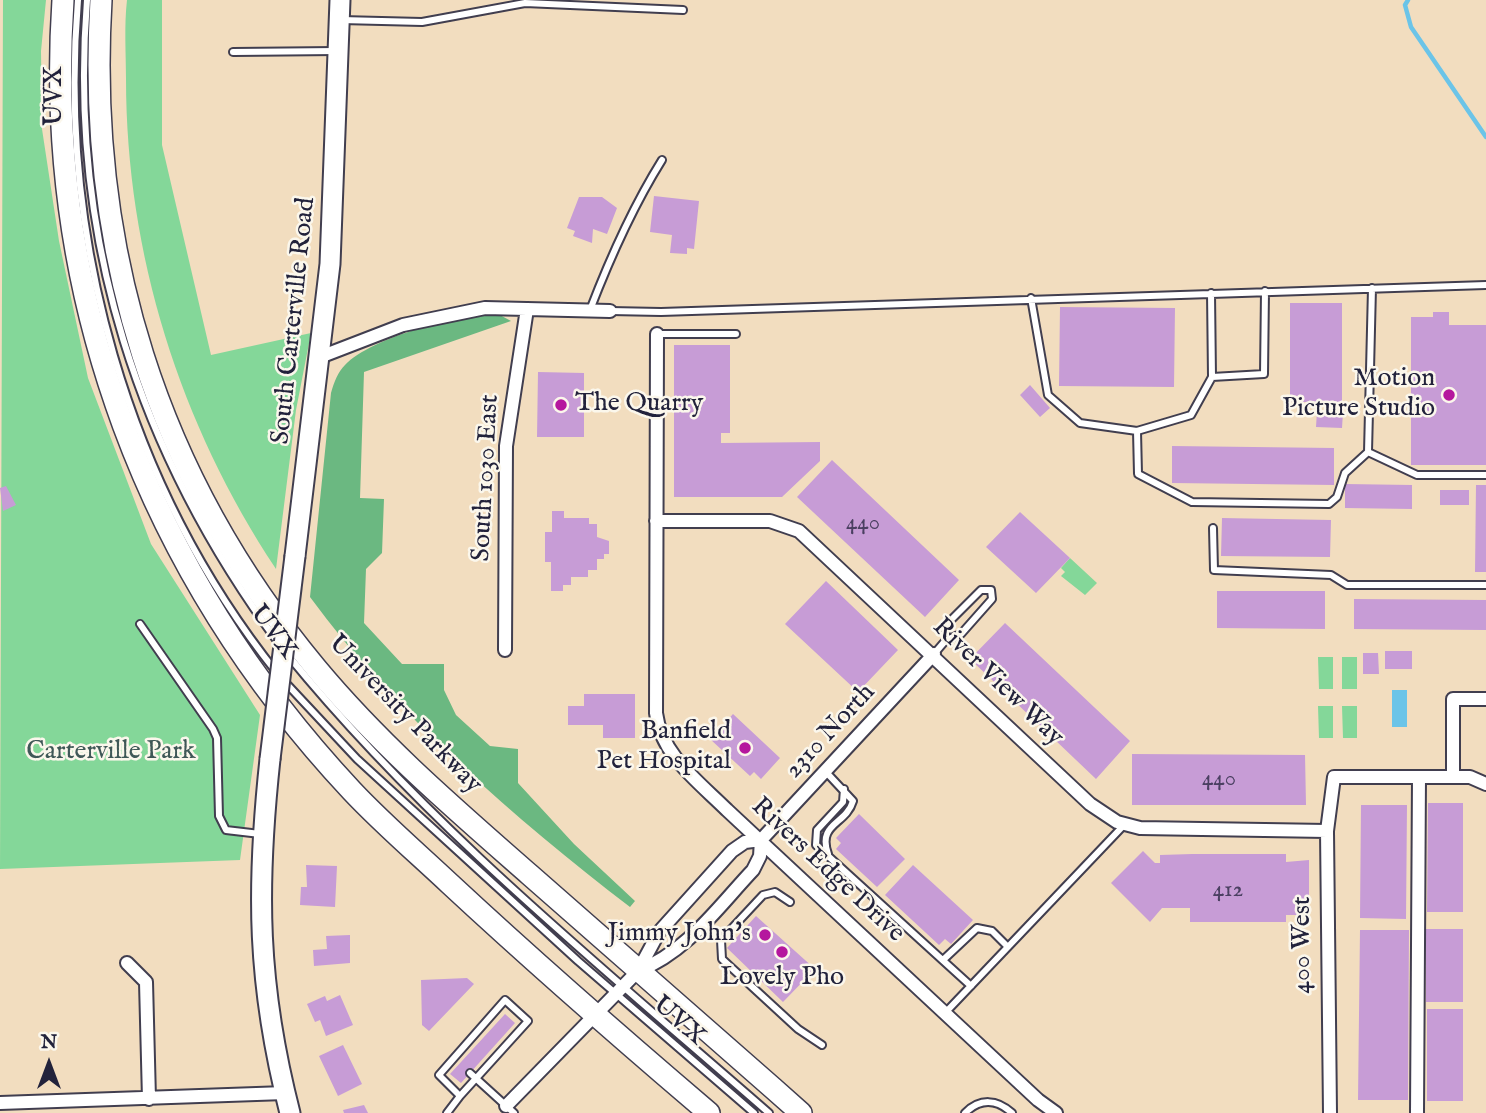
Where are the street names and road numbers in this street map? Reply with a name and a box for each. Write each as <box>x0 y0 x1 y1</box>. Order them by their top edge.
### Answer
street label: UVX <box>40 66 72 126</box>
street label: South Carterville Road <box>267 196 323 446</box>
street label: South 1030 East <box>467 394 507 562</box>
street label: UVX <box>241 600 303 666</box>
street label: River View Way <box>925 613 1069 753</box>
street label: University Parkway <box>320 629 488 801</box>
street label: 2310 North <box>779 678 883 786</box>
street label: Rivers Edge Drive <box>744 792 910 950</box>
street label: 400 West <box>1288 896 1320 994</box>
street label: UVX <box>645 991 711 1053</box>

